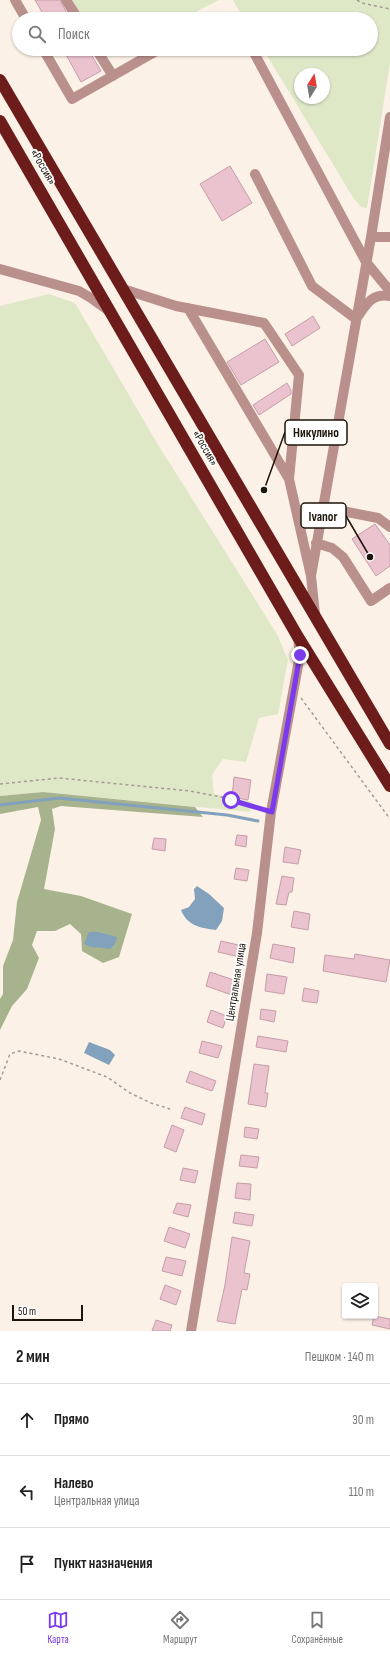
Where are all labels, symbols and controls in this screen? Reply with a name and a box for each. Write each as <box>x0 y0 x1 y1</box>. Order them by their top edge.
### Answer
search box <box>12 12 378 56</box>
icon: search <box>26 23 48 45</box>
text: Поиск <box>58 25 90 44</box>
north arrow <box>294 68 330 104</box>
street label: «Россия» <box>27 146 59 188</box>
callout: Никулино <box>285 420 347 445</box>
text: Никулино <box>293 425 339 441</box>
street label: «Россия» <box>189 427 221 469</box>
callout: Ivanor <box>301 503 346 528</box>
text: Ivanor <box>309 509 337 525</box>
route end <box>291 646 309 664</box>
route start <box>222 791 240 809</box>
street label: Центральная улица <box>222 941 250 1022</box>
map controls <box>342 1283 378 1319</box>
button: layers <box>342 1283 378 1319</box>
scale bar <box>12 1303 83 1322</box>
text: 50 m <box>18 1305 36 1318</box>
text: 2 мин <box>16 1347 50 1367</box>
text: Пешком · 140 m <box>305 1349 374 1365</box>
icon: ahead <box>16 1409 38 1431</box>
text: Прямо <box>54 1410 89 1429</box>
text: 30 m <box>352 1412 374 1428</box>
text: Налево <box>54 1474 94 1493</box>
icon: left <box>16 1481 38 1503</box>
text: 110 m <box>349 1484 374 1500</box>
text: Центральная улица <box>54 1493 139 1509</box>
icon: arrive <box>16 1553 38 1575</box>
text: Пункт назначения <box>54 1554 152 1573</box>
tab: Карта <box>47 1609 69 1646</box>
tab: Маршрут <box>163 1609 198 1646</box>
tab: Сохранённые <box>292 1609 343 1646</box>

